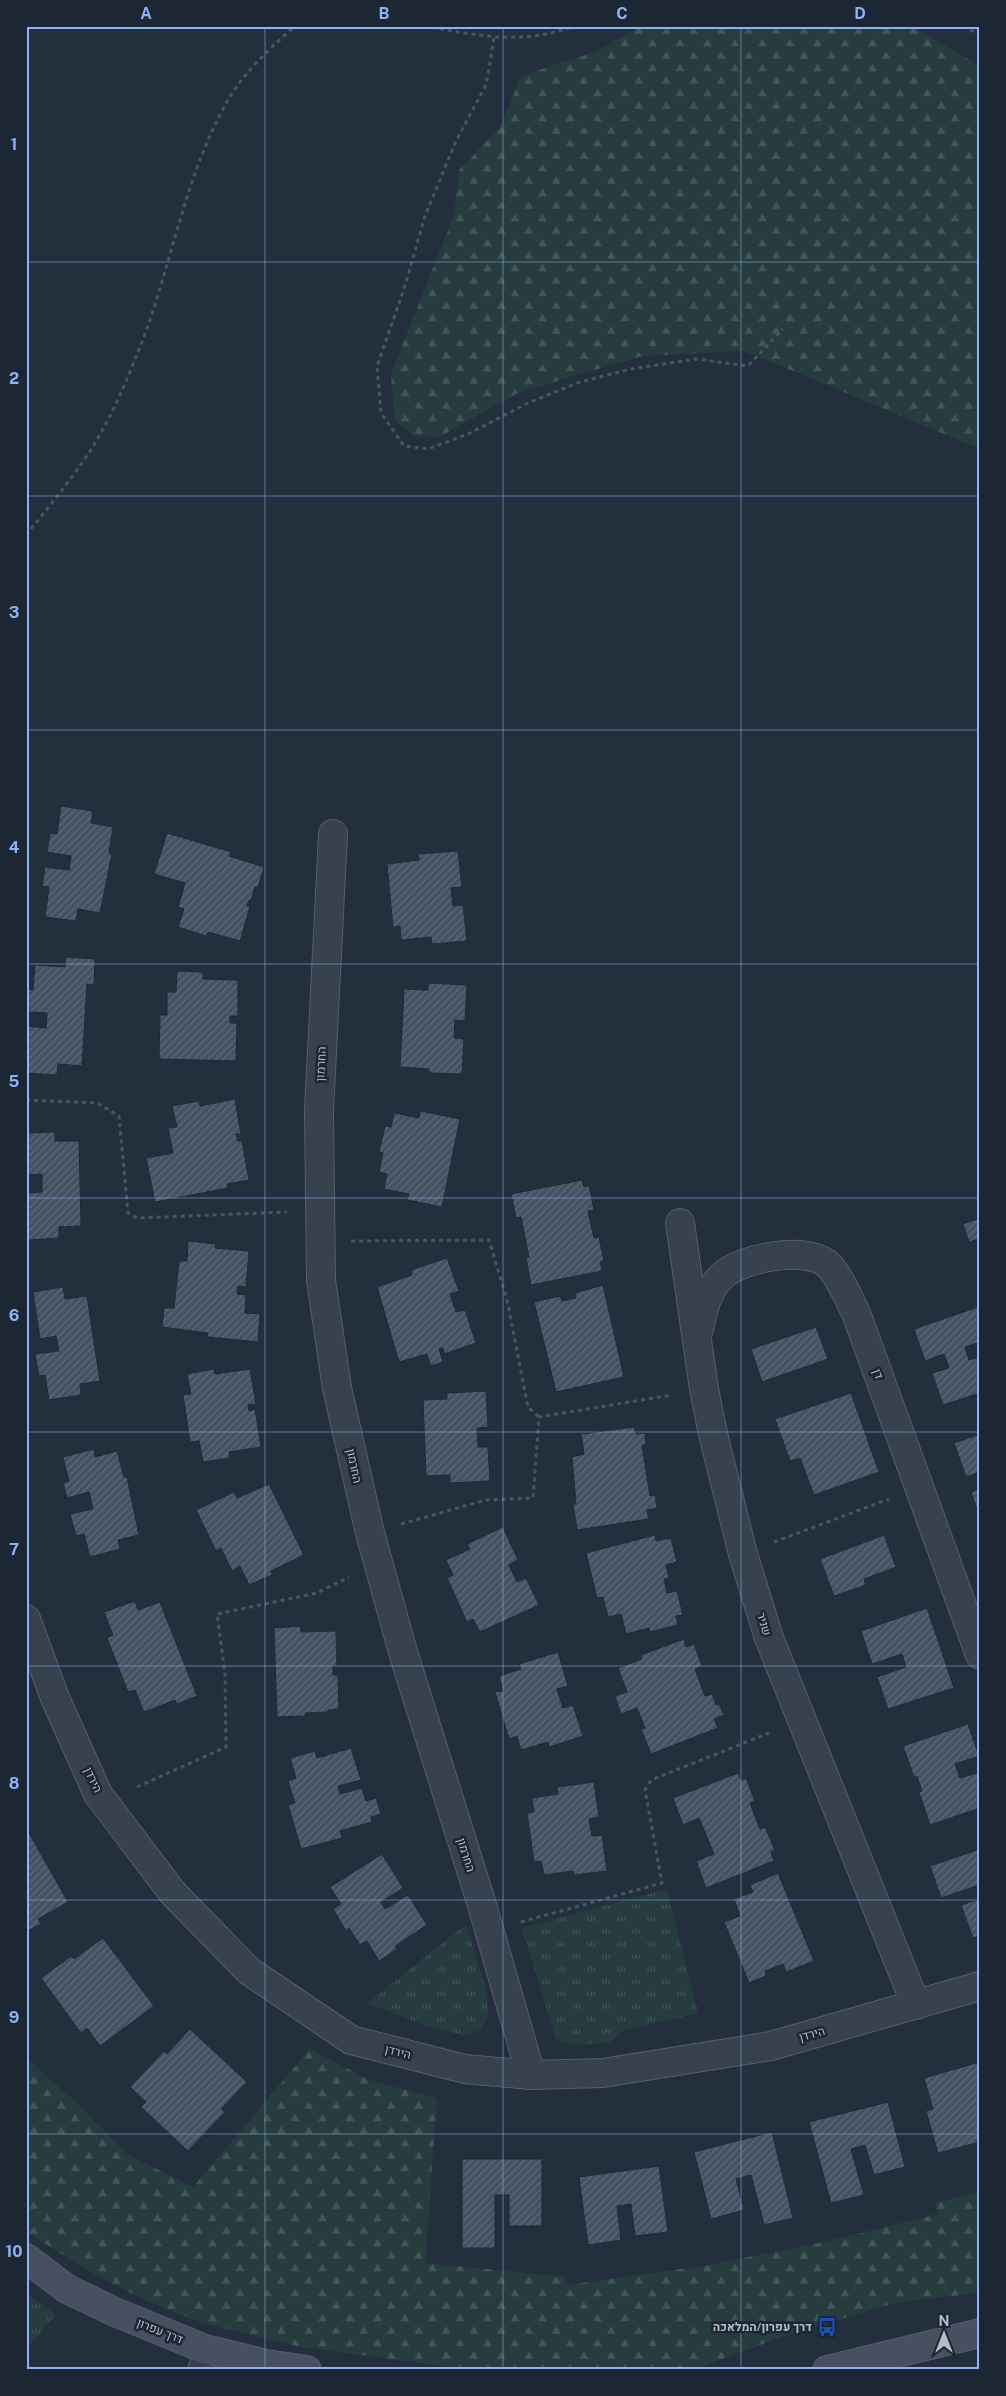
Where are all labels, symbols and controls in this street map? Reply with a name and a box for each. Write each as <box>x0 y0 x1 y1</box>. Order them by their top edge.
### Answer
text: A <box>140 4 152 23</box>
text: B <box>379 4 390 23</box>
text: C <box>616 4 628 23</box>
text: D <box>854 4 866 23</box>
text: 1 <box>11 135 17 154</box>
text: 2 <box>9 369 19 388</box>
text: 3 <box>9 603 19 622</box>
text: 4 <box>9 838 20 857</box>
street label: החרמון <box>313 1046 329 1082</box>
text: 5 <box>9 1072 20 1091</box>
text: 6 <box>9 1306 19 1325</box>
street label: דן <box>870 1367 886 1381</box>
street label: החרמון <box>344 1448 364 1484</box>
text: 7 <box>9 1540 19 1559</box>
street label: שניר <box>754 1611 774 1637</box>
street label: הירדן <box>81 1765 105 1795</box>
text: 8 <box>9 1774 20 1793</box>
street label: החרמון <box>454 1836 478 1874</box>
text: 9 <box>9 2008 19 2027</box>
street label: הירדן <box>797 2024 827 2044</box>
street label: הירדן <box>384 2042 412 2062</box>
text: 10 <box>5 2242 23 2261</box>
north arrow <box>918 2308 968 2358</box>
text: N <box>939 2313 949 2329</box>
street label: דרך עפרון <box>135 2315 185 2347</box>
bus stop icon: דרך עפרון/המלאכה <box>816 2316 838 2338</box>
place label: דרך עפרון/המלאכה <box>713 2320 812 2334</box>

